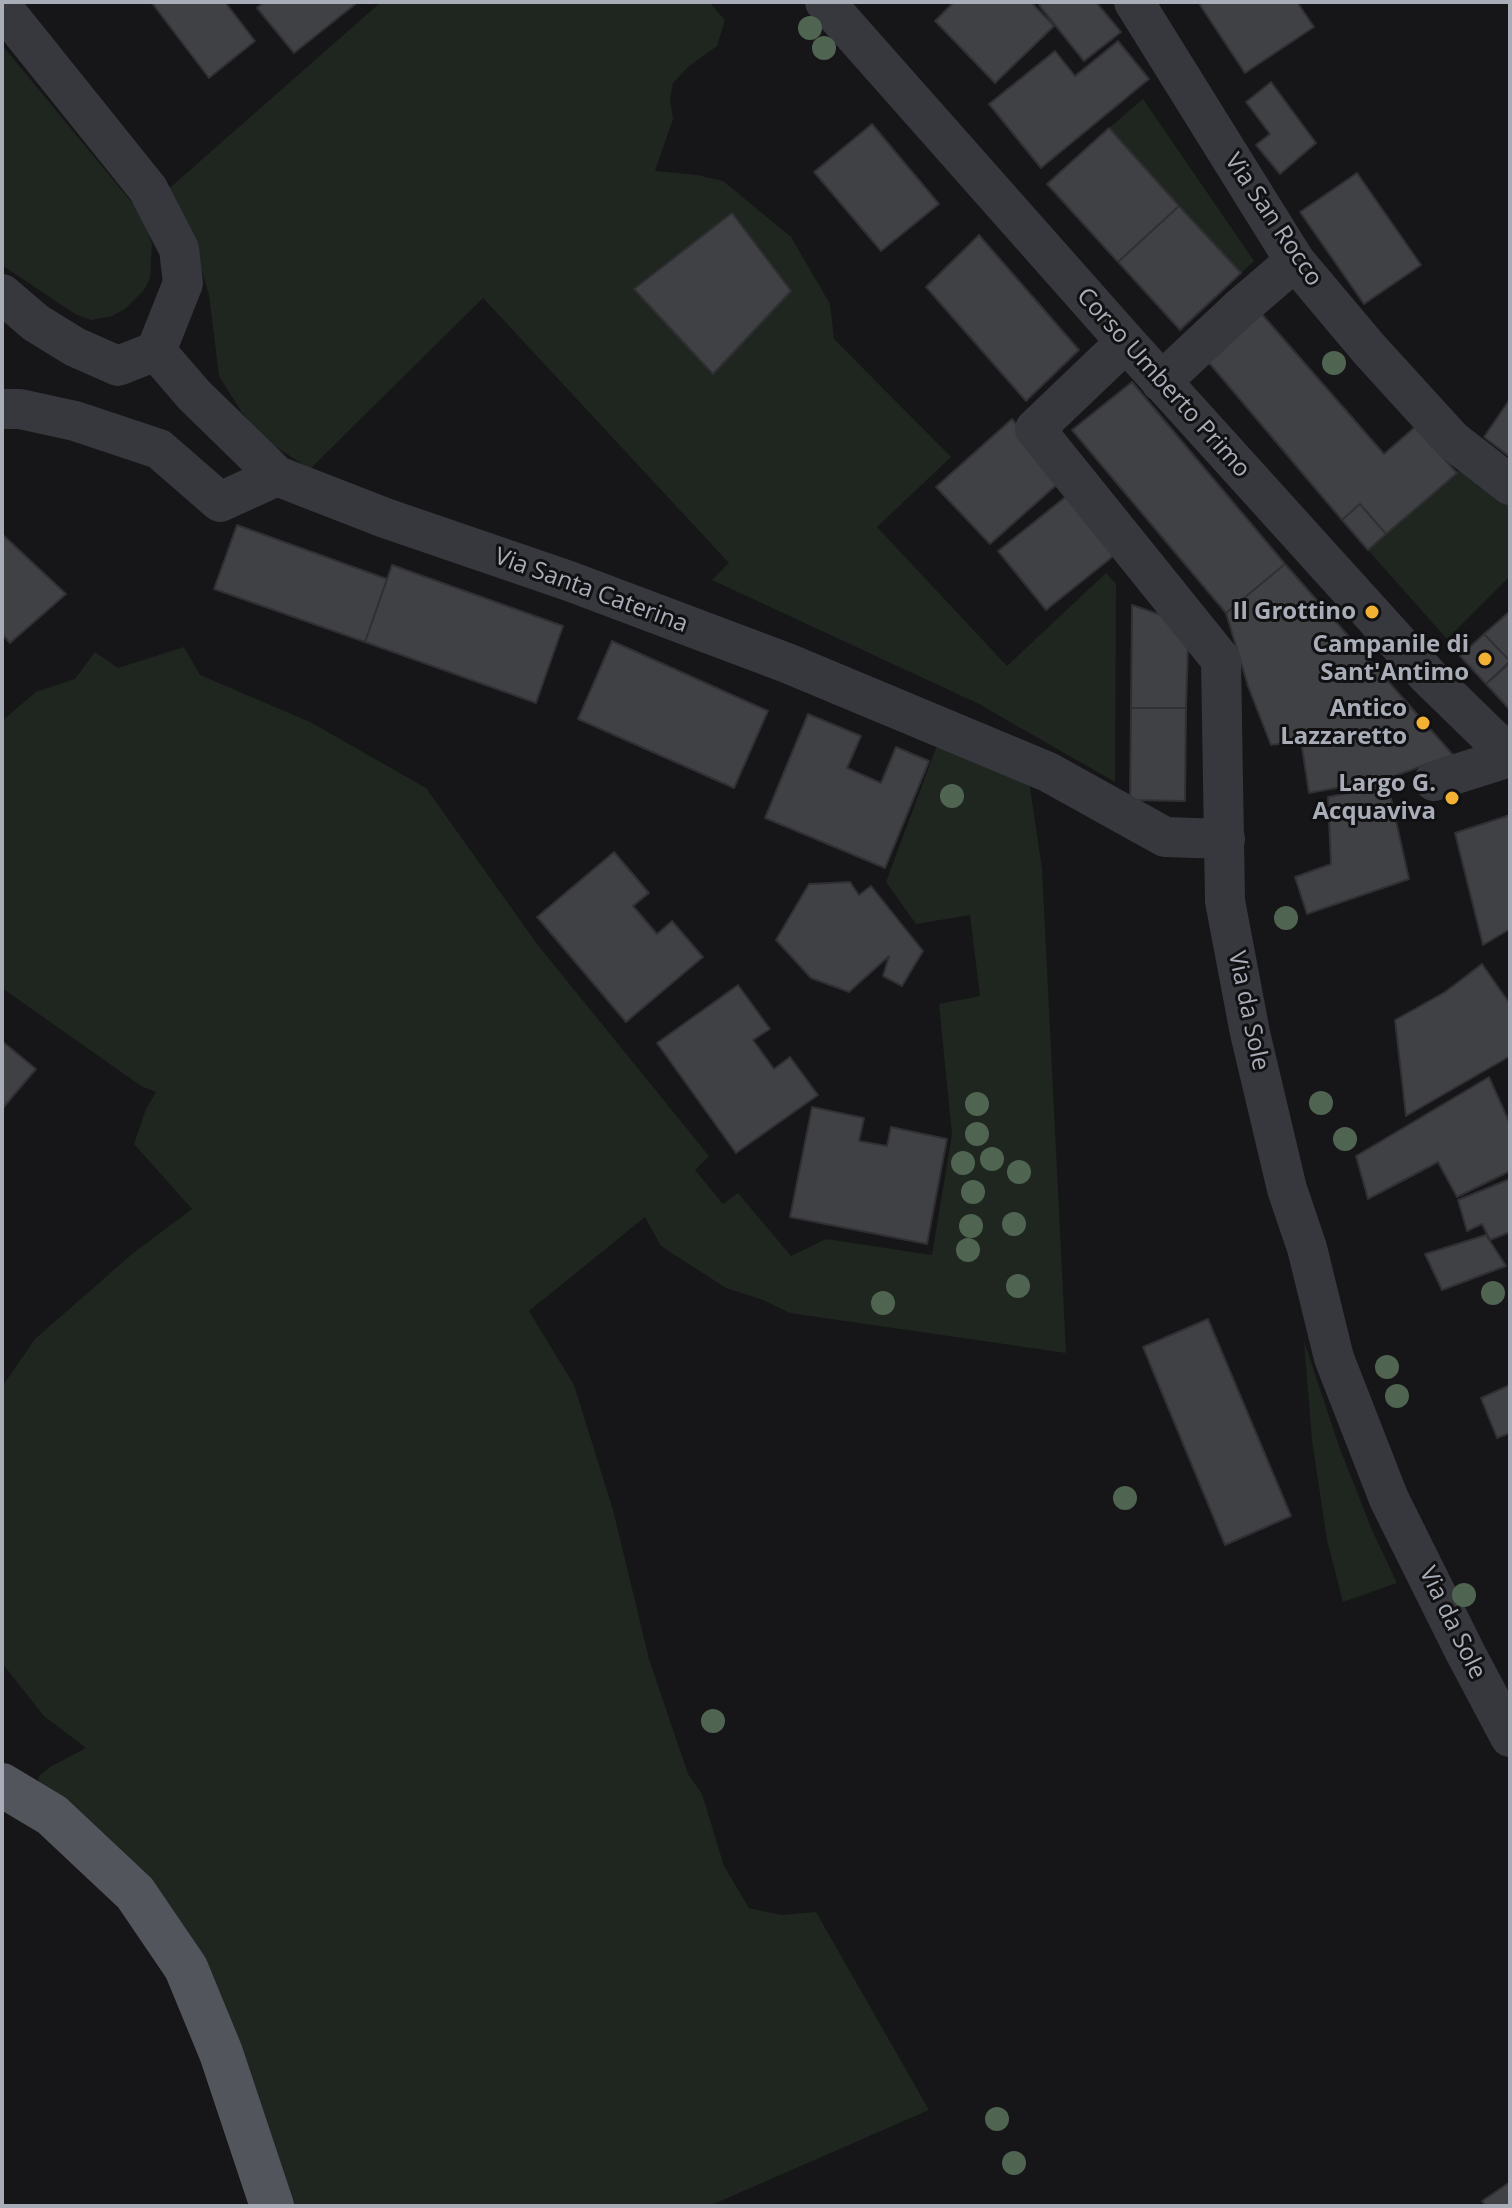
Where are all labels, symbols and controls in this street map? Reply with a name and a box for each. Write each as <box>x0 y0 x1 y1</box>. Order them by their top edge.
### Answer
street label: Via San Rocco <box>1218 148 1328 292</box>
street label: Corso Umberto Primo <box>1070 282 1256 484</box>
street label: Via Santa Caterina <box>490 543 692 639</box>
place label: Il Grottino <box>1233 598 1356 626</box>
marker: Il Grottino <box>1363 603 1381 621</box>
place label: Campanile di Sant'Antimo <box>1313 631 1469 687</box>
marker: Campanile di Sant'Antimo <box>1476 650 1494 668</box>
place label: Antico Lazzaretto <box>1280 695 1407 751</box>
marker: Antico Lazzaretto <box>1414 714 1432 732</box>
place label: Largo G. Acquaviva <box>1313 770 1436 826</box>
marker: Largo G. Acquaviva <box>1443 789 1461 807</box>
street label: Via da Sole <box>1221 949 1275 1073</box>
street label: Via da Sole <box>1412 1562 1492 1684</box>

